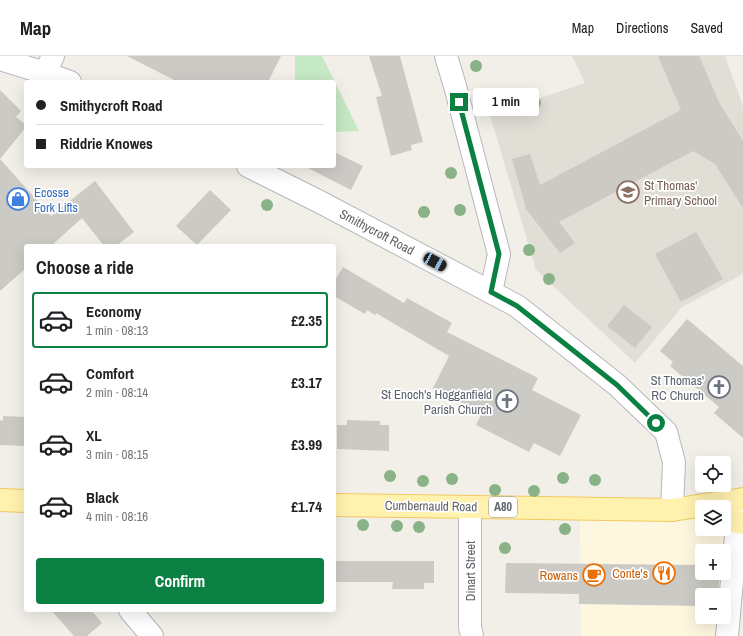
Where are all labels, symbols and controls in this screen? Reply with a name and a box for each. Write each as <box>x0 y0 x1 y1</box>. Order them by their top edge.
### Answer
text: Map <box>20 15 51 41</box>
text: Map <box>572 19 594 37</box>
text: Directions <box>616 19 668 37</box>
text: Saved <box>690 19 723 37</box>
callout: 1 min <box>473 88 539 116</box>
route end <box>450 93 468 111</box>
text: 1 min <box>492 93 520 110</box>
text: Smithycroft Road <box>60 95 163 116</box>
text: Riddrie Knowes <box>60 133 153 154</box>
place label: St Thomas' Primary School <box>644 177 717 209</box>
school or university icon: St Thomas' Primary School <box>615 179 641 205</box>
place label: Ecosse Fork Lifts <box>34 184 78 216</box>
shop icon: Ecosse Fork Lifts <box>5 186 31 212</box>
street label: Smithycroft Road <box>337 205 417 259</box>
car <box>422 251 448 273</box>
text: Choose a ride <box>36 255 134 280</box>
text: Economy <box>86 301 141 322</box>
icon: car <box>38 302 74 338</box>
text: £2.35 <box>291 310 322 331</box>
text: 1 min · 08:13 <box>86 322 148 339</box>
text: Comfort <box>86 363 134 384</box>
icon: car <box>38 364 74 400</box>
text: £3.17 <box>291 372 322 393</box>
place label: St Thomas' RC Church <box>651 372 704 404</box>
church icon: St Thomas' RC Church <box>706 374 732 400</box>
text: 2 min · 08:14 <box>86 384 148 401</box>
place label: St Enoch's Hogganfield Parish Church <box>381 386 492 418</box>
church icon: St Enoch's Hogganfield Parish Church <box>494 388 520 414</box>
route start <box>647 414 665 432</box>
text: XL <box>86 425 102 446</box>
icon: car <box>38 426 74 462</box>
text: £3.99 <box>291 434 322 455</box>
text: 3 min · 08:15 <box>86 446 148 463</box>
map controls <box>695 456 731 624</box>
button: locate <box>695 456 731 492</box>
text: Black <box>86 487 119 508</box>
icon: car <box>38 488 74 524</box>
text: £1.74 <box>291 496 322 517</box>
street label: Cumbernauld Road <box>385 497 477 515</box>
road number: A80 <box>489 497 517 517</box>
button: layers <box>695 500 731 536</box>
text: 4 min · 08:16 <box>86 508 148 525</box>
street label: Dinart Street <box>462 541 479 601</box>
button: + <box>695 544 731 580</box>
button: Confirm <box>36 558 324 604</box>
restaurant icon: Conte's <box>651 560 677 586</box>
cafe icon: Rowans <box>581 562 607 588</box>
place label: Conte's <box>612 565 648 582</box>
place label: Rowans <box>539 567 578 584</box>
button: − <box>695 588 731 624</box>

